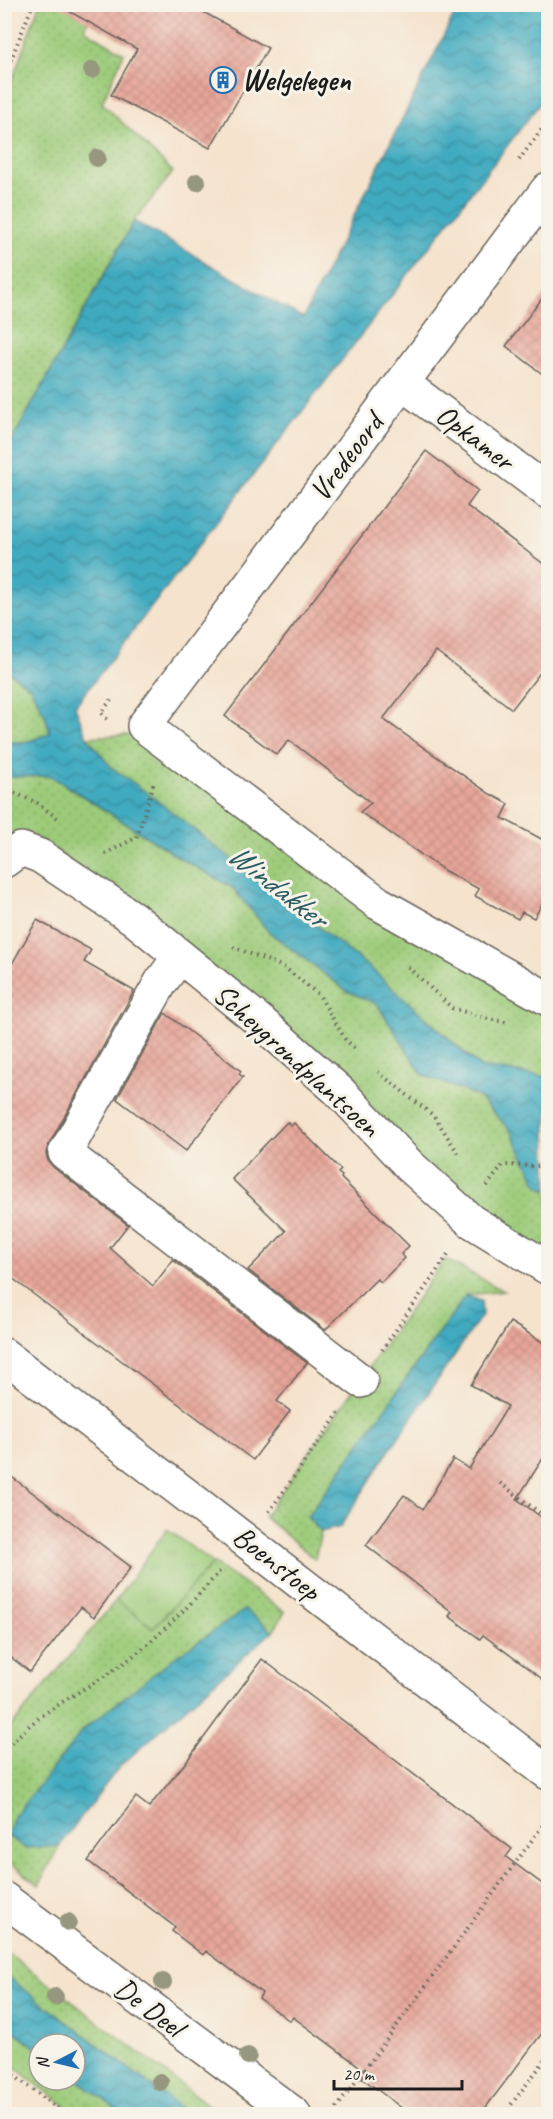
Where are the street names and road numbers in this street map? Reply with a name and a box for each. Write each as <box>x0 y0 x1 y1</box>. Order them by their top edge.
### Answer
street label: Opkamer <box>428 395 524 481</box>
street label: Vredeoord <box>301 402 394 508</box>
street label: Scheygrondplantsoen <box>206 975 390 1146</box>
street label: Boenstoep <box>225 1517 330 1610</box>
street label: De Deel <box>107 1969 195 2048</box>

